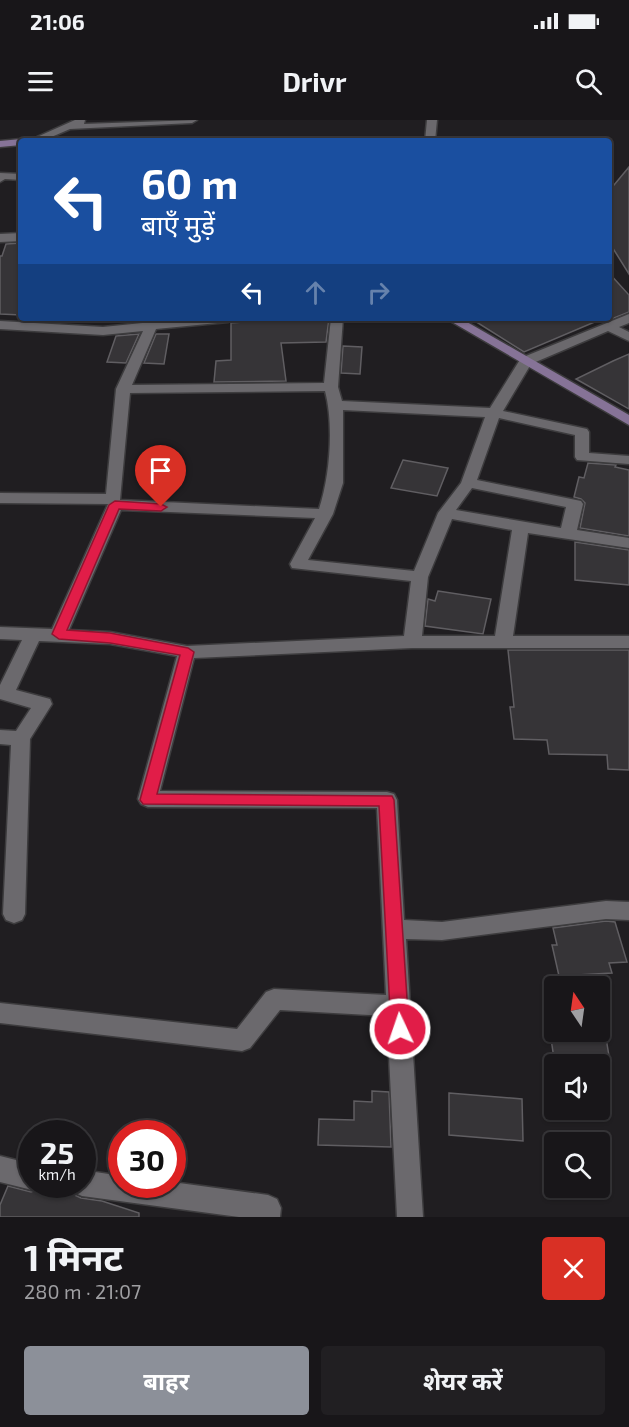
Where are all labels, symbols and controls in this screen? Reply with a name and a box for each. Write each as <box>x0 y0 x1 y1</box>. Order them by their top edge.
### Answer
text: 21:06 <box>30 8 85 34</box>
icon: menu <box>24 65 57 98</box>
text: Drivr <box>282 65 347 97</box>
icon: search <box>572 65 605 98</box>
text: 60 m <box>141 157 238 207</box>
icon: left <box>42 162 120 240</box>
text: बाएँ मुड़ें <box>141 208 215 240</box>
icon: left <box>236 276 269 309</box>
icon: ahead <box>299 276 332 309</box>
icon: right <box>362 276 395 309</box>
pin <box>135 445 186 507</box>
icon: arrive <box>144 454 177 487</box>
north arrow <box>544 976 610 1042</box>
map controls <box>544 976 610 1198</box>
position arrow <box>368 997 432 1061</box>
button: sound <box>544 1054 610 1120</box>
speed limit sign: 30 <box>108 1120 186 1198</box>
button: search <box>544 1132 610 1198</box>
text: 25 <box>40 1134 74 1170</box>
text: km/h <box>38 1165 76 1183</box>
text: 1 मिनट <box>24 1235 123 1278</box>
button: close <box>542 1237 605 1300</box>
text: 280 m · 21:07 <box>24 1279 141 1303</box>
button: बाहर <box>24 1346 309 1415</box>
button: शेयर करें <box>321 1346 605 1415</box>

